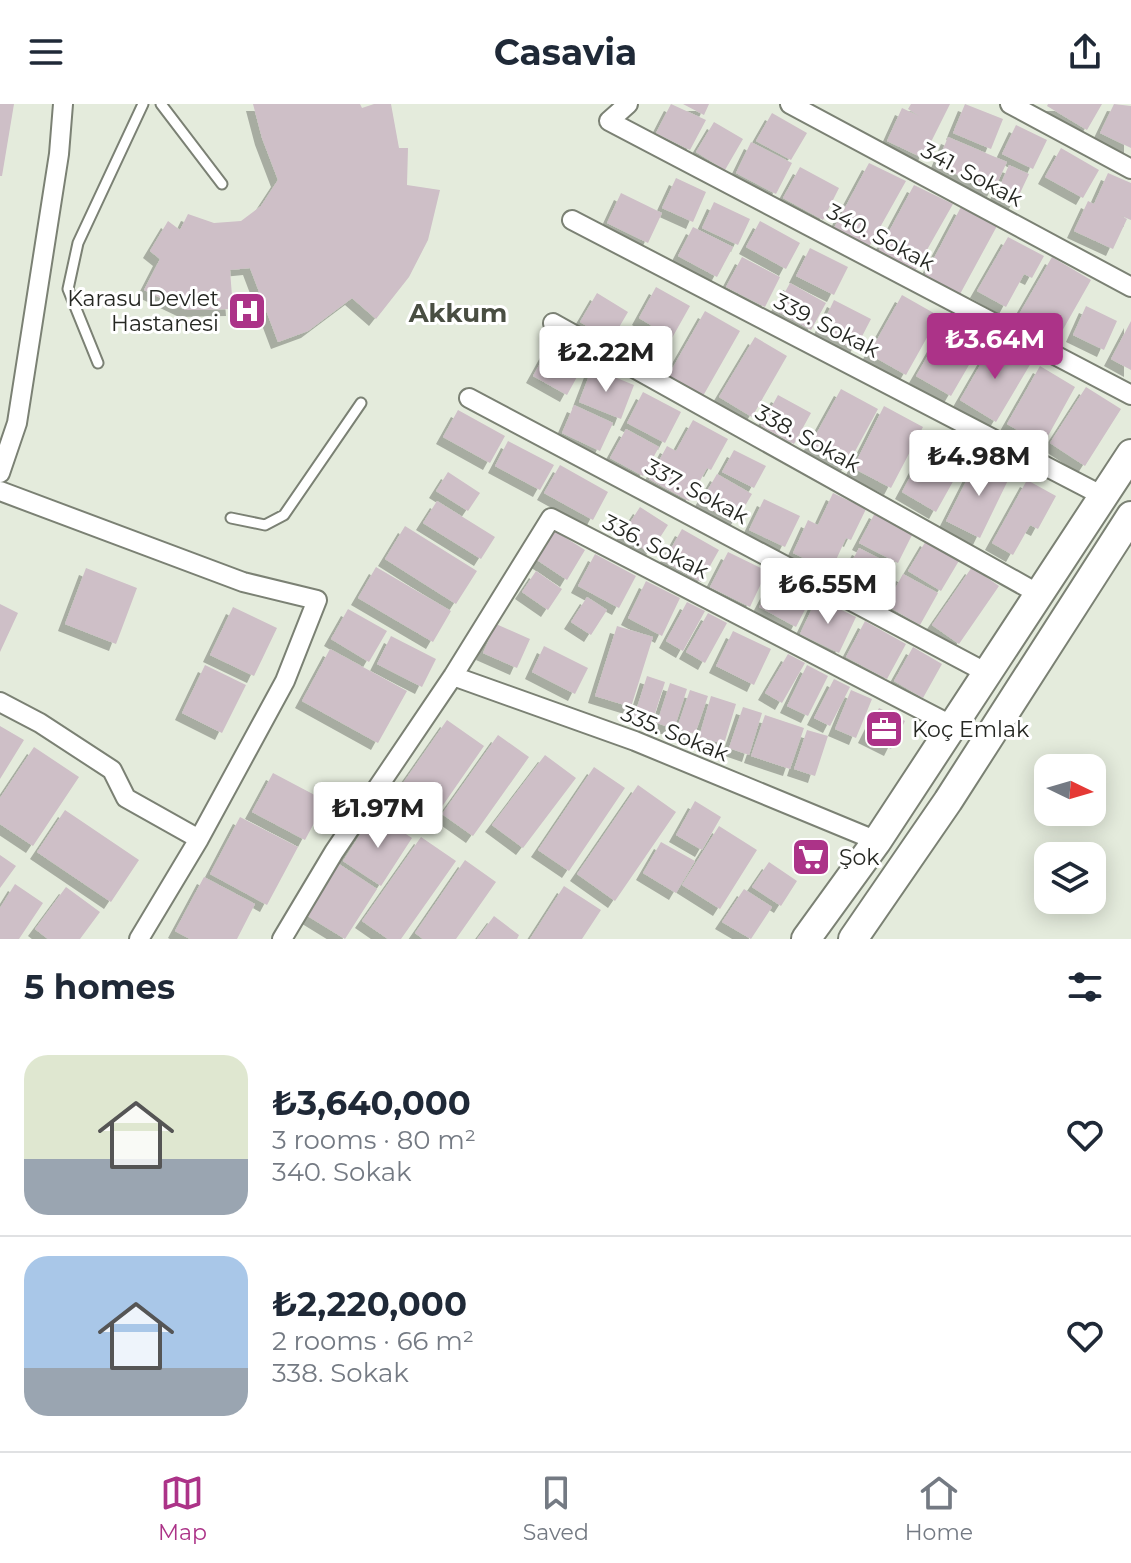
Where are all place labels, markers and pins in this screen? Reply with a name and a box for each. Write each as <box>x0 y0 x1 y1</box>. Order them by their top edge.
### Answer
place label: Karasu Devlet Hastanesi <box>67 285 219 337</box>
hospital icon: Karasu Devlet Hastanesi <box>226 290 268 332</box>
pin: ₺3.64M <box>930 313 1060 381</box>
pin: ₺2.22M <box>541 326 671 394</box>
pin: ₺4.98M <box>914 430 1044 498</box>
pin: ₺6.55M <box>763 558 893 626</box>
office icon: Koç Emlak <box>863 708 905 750</box>
place label: Koç Emlak <box>912 716 1030 743</box>
pin: ₺1.97M <box>313 782 443 850</box>
supermarket icon: Şok <box>790 836 832 878</box>
place label: Şok <box>839 844 880 871</box>

